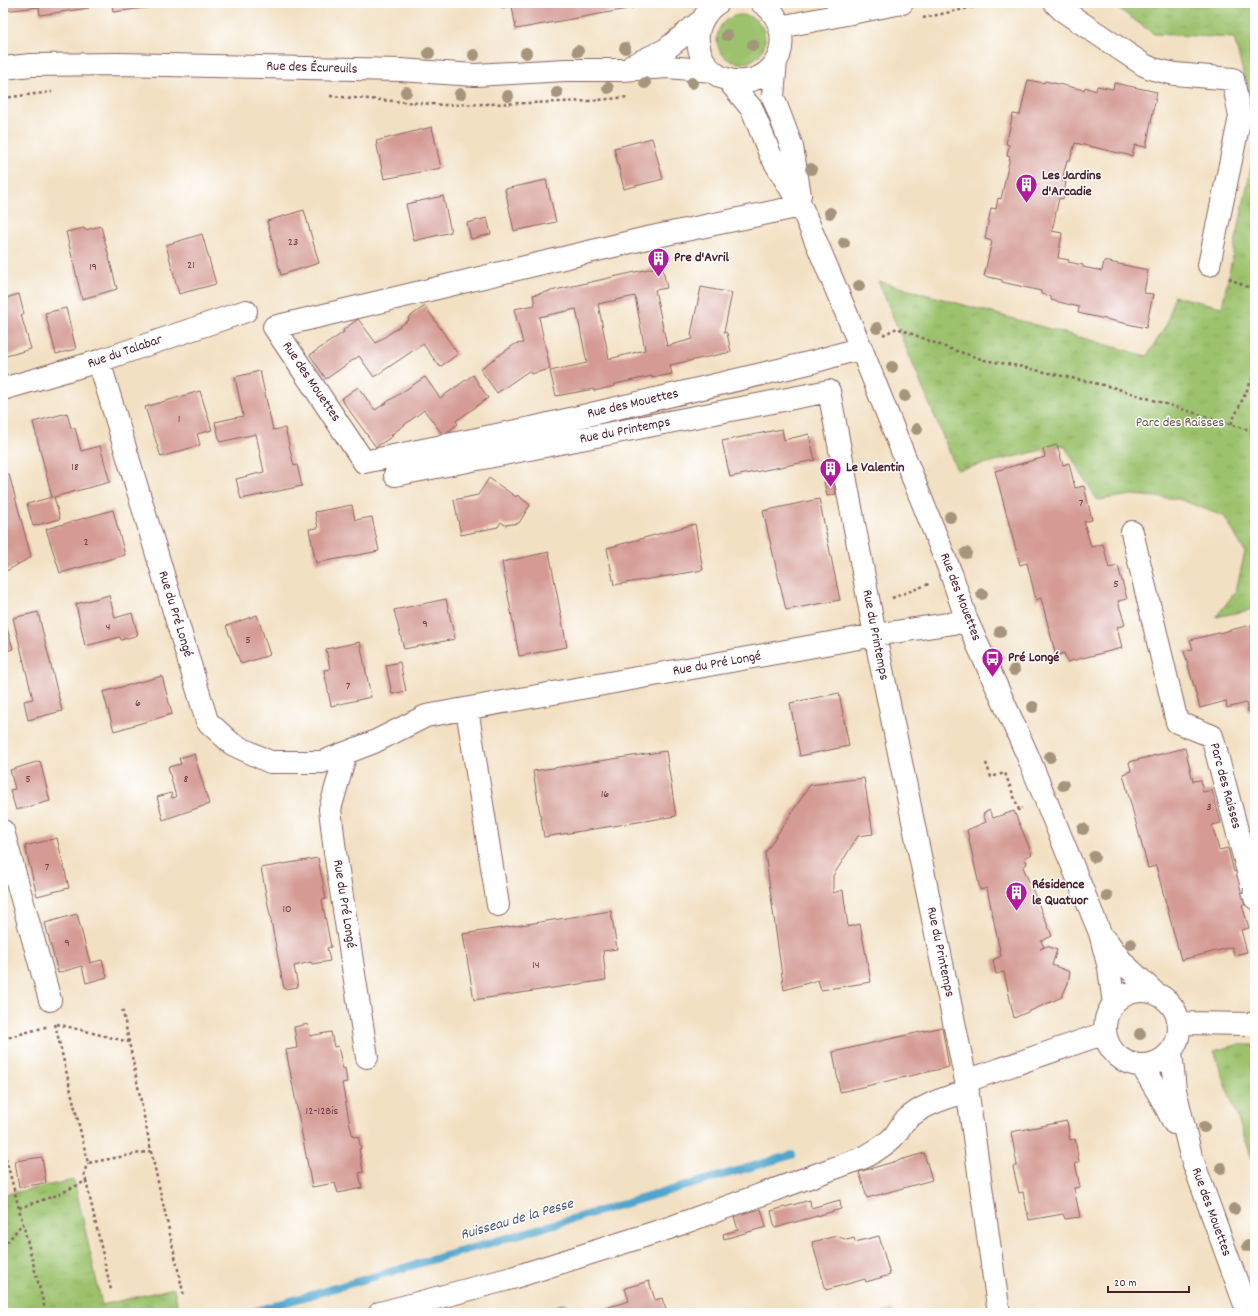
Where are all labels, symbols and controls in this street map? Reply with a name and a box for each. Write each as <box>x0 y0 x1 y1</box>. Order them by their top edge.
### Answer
street label: Rue des Écureuils <box>266 56 358 80</box>
place label: Les Jardins d'Arcadie <box>1042 166 1101 202</box>
building icon: Les Jardins d'Arcadie <box>1014 171 1040 204</box>
house number: 23 <box>288 234 298 251</box>
building icon: Pre d'Avril <box>646 245 672 278</box>
place label: Pre d'Avril <box>674 248 729 268</box>
house number: 21 <box>187 257 195 274</box>
house number: 19 <box>89 259 97 276</box>
street label: Rue du Talabar <box>85 330 166 374</box>
street label: Rue des Mouettes <box>277 338 345 426</box>
street label: Rue des Mouettes <box>585 384 681 424</box>
house number: 1 <box>178 411 180 428</box>
street label: Rue du Printemps <box>578 412 672 450</box>
park label: Parc des Raisses <box>1136 413 1224 433</box>
building icon: Le Valentin <box>817 455 843 488</box>
place label: Le Valentin <box>846 458 905 478</box>
house number: 18 <box>71 459 79 476</box>
house number: 7 <box>1079 495 1084 512</box>
house number: 2 <box>83 534 89 551</box>
street label: Rue des Mouettes <box>934 550 986 644</box>
street label: Rue du Pré Longé <box>152 568 198 660</box>
house number: 5 <box>1113 576 1119 593</box>
street label: Rue du Printemps <box>856 588 894 682</box>
house number: 9 <box>422 616 428 633</box>
house number: 4 <box>106 619 111 636</box>
house number: 5 <box>245 632 251 649</box>
bus stop icon: Pré Longé <box>980 645 1006 678</box>
street label: Rue du Pré Longé <box>671 646 763 682</box>
place label: Pré Longé <box>1008 648 1059 668</box>
house number: 7 <box>346 678 351 695</box>
house number: 6 <box>135 695 141 712</box>
street label: Parc des Raisses <box>1204 741 1246 831</box>
house number: 5 <box>25 771 31 788</box>
house number: 8 <box>184 771 189 788</box>
house number: 16 <box>601 786 609 803</box>
house number: 3 <box>1206 799 1212 816</box>
street label: Rue du Pré Longé <box>327 858 361 950</box>
house number: 7 <box>45 859 50 876</box>
place label: Résidence le Quatuor <box>1032 875 1089 911</box>
building icon: Résidence le Quatuor <box>1004 880 1030 913</box>
house number: 1 <box>1241 883 1243 900</box>
house number: 10 <box>282 901 292 918</box>
street label: Rue du Printemps <box>921 905 959 999</box>
house number: 9 <box>64 935 70 952</box>
house number: 14 <box>532 957 540 974</box>
house number: 12-12Bis <box>306 1103 338 1120</box>
street label: Rue des Mouettes <box>1186 1165 1236 1259</box>
water label: Ruisseau de la Pesse <box>458 1193 577 1247</box>
scale bar <box>1108 1268 1189 1294</box>
text: 20 m <box>1114 1275 1137 1292</box>

